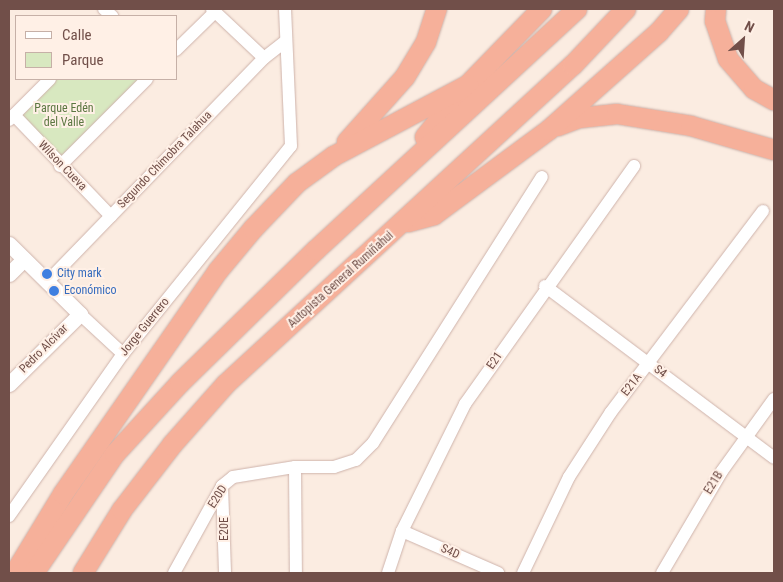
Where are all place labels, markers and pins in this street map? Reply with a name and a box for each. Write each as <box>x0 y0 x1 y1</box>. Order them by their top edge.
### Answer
place label: City mark <box>57 267 102 281</box>
marker: City mark <box>41 268 53 280</box>
place label: Económico <box>64 284 117 298</box>
marker: Económico <box>48 285 60 297</box>

